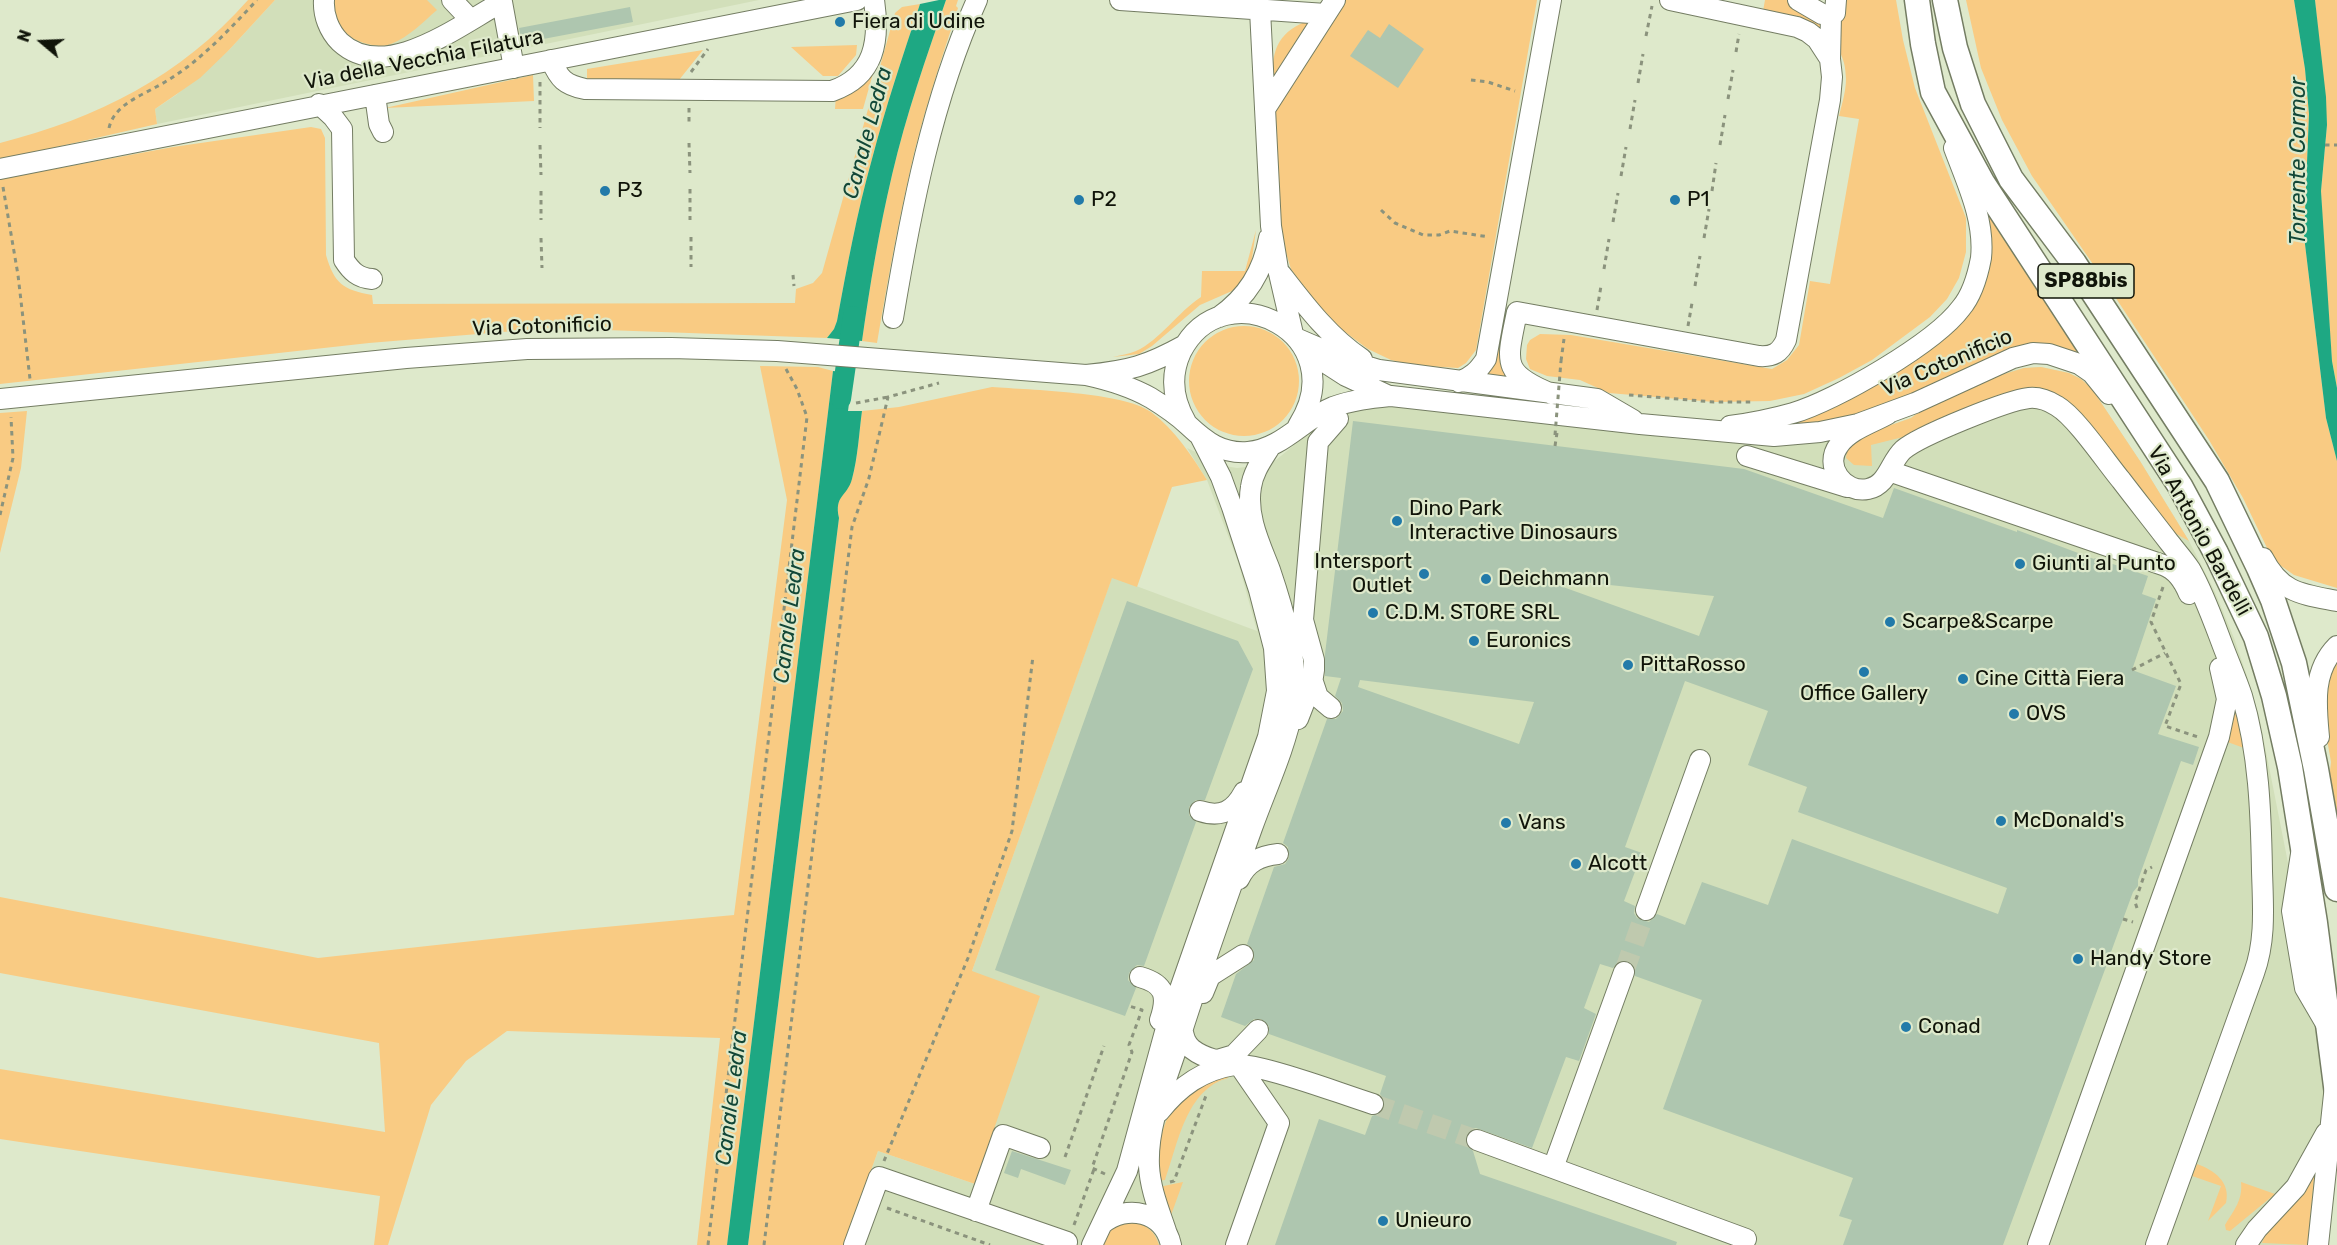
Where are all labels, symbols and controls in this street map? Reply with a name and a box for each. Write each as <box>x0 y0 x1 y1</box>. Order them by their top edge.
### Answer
place label: Fiera di Udine <box>852 9 985 35</box>
north arrow <box>12 12 72 72</box>
marker: Fiera di Udine <box>833 15 847 29</box>
street label: Via della Vecchia Filatura <box>302 24 546 96</box>
text: N <box>14 27 35 45</box>
water label: Canale Ledra <box>838 64 898 202</box>
water label: Torrente Cormor <box>2286 77 2312 245</box>
place label: P3 <box>617 178 643 204</box>
marker: P3 <box>598 184 612 198</box>
place label: P2 <box>1091 187 1117 213</box>
place label: P1 <box>1687 187 1709 213</box>
marker: P2 <box>1072 193 1086 207</box>
marker: P1 <box>1668 193 1682 207</box>
road number: SP88bis <box>2038 264 2134 298</box>
street label: Via Cotonificio <box>472 312 612 342</box>
street label: Via Cotonificio <box>1878 324 2016 402</box>
street label: Via Antonio Bardelli <box>2142 442 2256 620</box>
place label: Dino Park Interactive Dinosaurs <box>1409 496 1618 546</box>
marker: Dino Park Interactive Dinosaurs <box>1390 514 1404 528</box>
water label: Canale Ledra <box>769 547 811 685</box>
place label: Intersport Outlet <box>1314 549 1412 599</box>
place label: Giunti al Punto <box>2032 551 2176 577</box>
marker: Giunti al Punto <box>2013 557 2027 571</box>
place label: Deichmann <box>1498 566 1609 592</box>
marker: Intersport Outlet <box>1417 567 1431 581</box>
marker: Deichmann <box>1479 572 1493 586</box>
place label: C.D.M. STORE SRL <box>1385 600 1559 626</box>
marker: C.D.M. STORE SRL <box>1366 606 1380 620</box>
place label: Scarpe&Scarpe <box>1902 609 2054 635</box>
marker: Scarpe&Scarpe <box>1883 615 1897 629</box>
place label: Euronics <box>1486 628 1571 654</box>
marker: Euronics <box>1467 634 1481 648</box>
place label: PittaRosso <box>1640 652 1746 678</box>
marker: PittaRosso <box>1621 658 1635 672</box>
marker: Office Gallery <box>1857 665 1871 679</box>
place label: Cine Città Fiera <box>1975 666 2124 692</box>
marker: Cine Città Fiera <box>1956 672 1970 686</box>
place label: Office Gallery <box>1800 681 1928 707</box>
place label: OVS <box>2026 701 2066 727</box>
marker: OVS <box>2007 707 2021 721</box>
place label: McDonald's <box>2013 808 2125 834</box>
place label: Vans <box>1518 810 1566 836</box>
marker: McDonald's <box>1994 814 2008 828</box>
marker: Vans <box>1499 816 1513 830</box>
place label: Alcott <box>1588 851 1647 877</box>
marker: Alcott <box>1569 857 1583 871</box>
place label: Handy Store <box>2090 946 2211 972</box>
marker: Handy Store <box>2071 952 2085 966</box>
place label: Conad <box>1918 1014 1981 1040</box>
marker: Conad <box>1899 1020 1913 1034</box>
water label: Canale Ledra <box>711 1029 753 1167</box>
place label: Unieuro <box>1395 1208 1472 1234</box>
marker: Unieuro <box>1376 1214 1390 1228</box>

